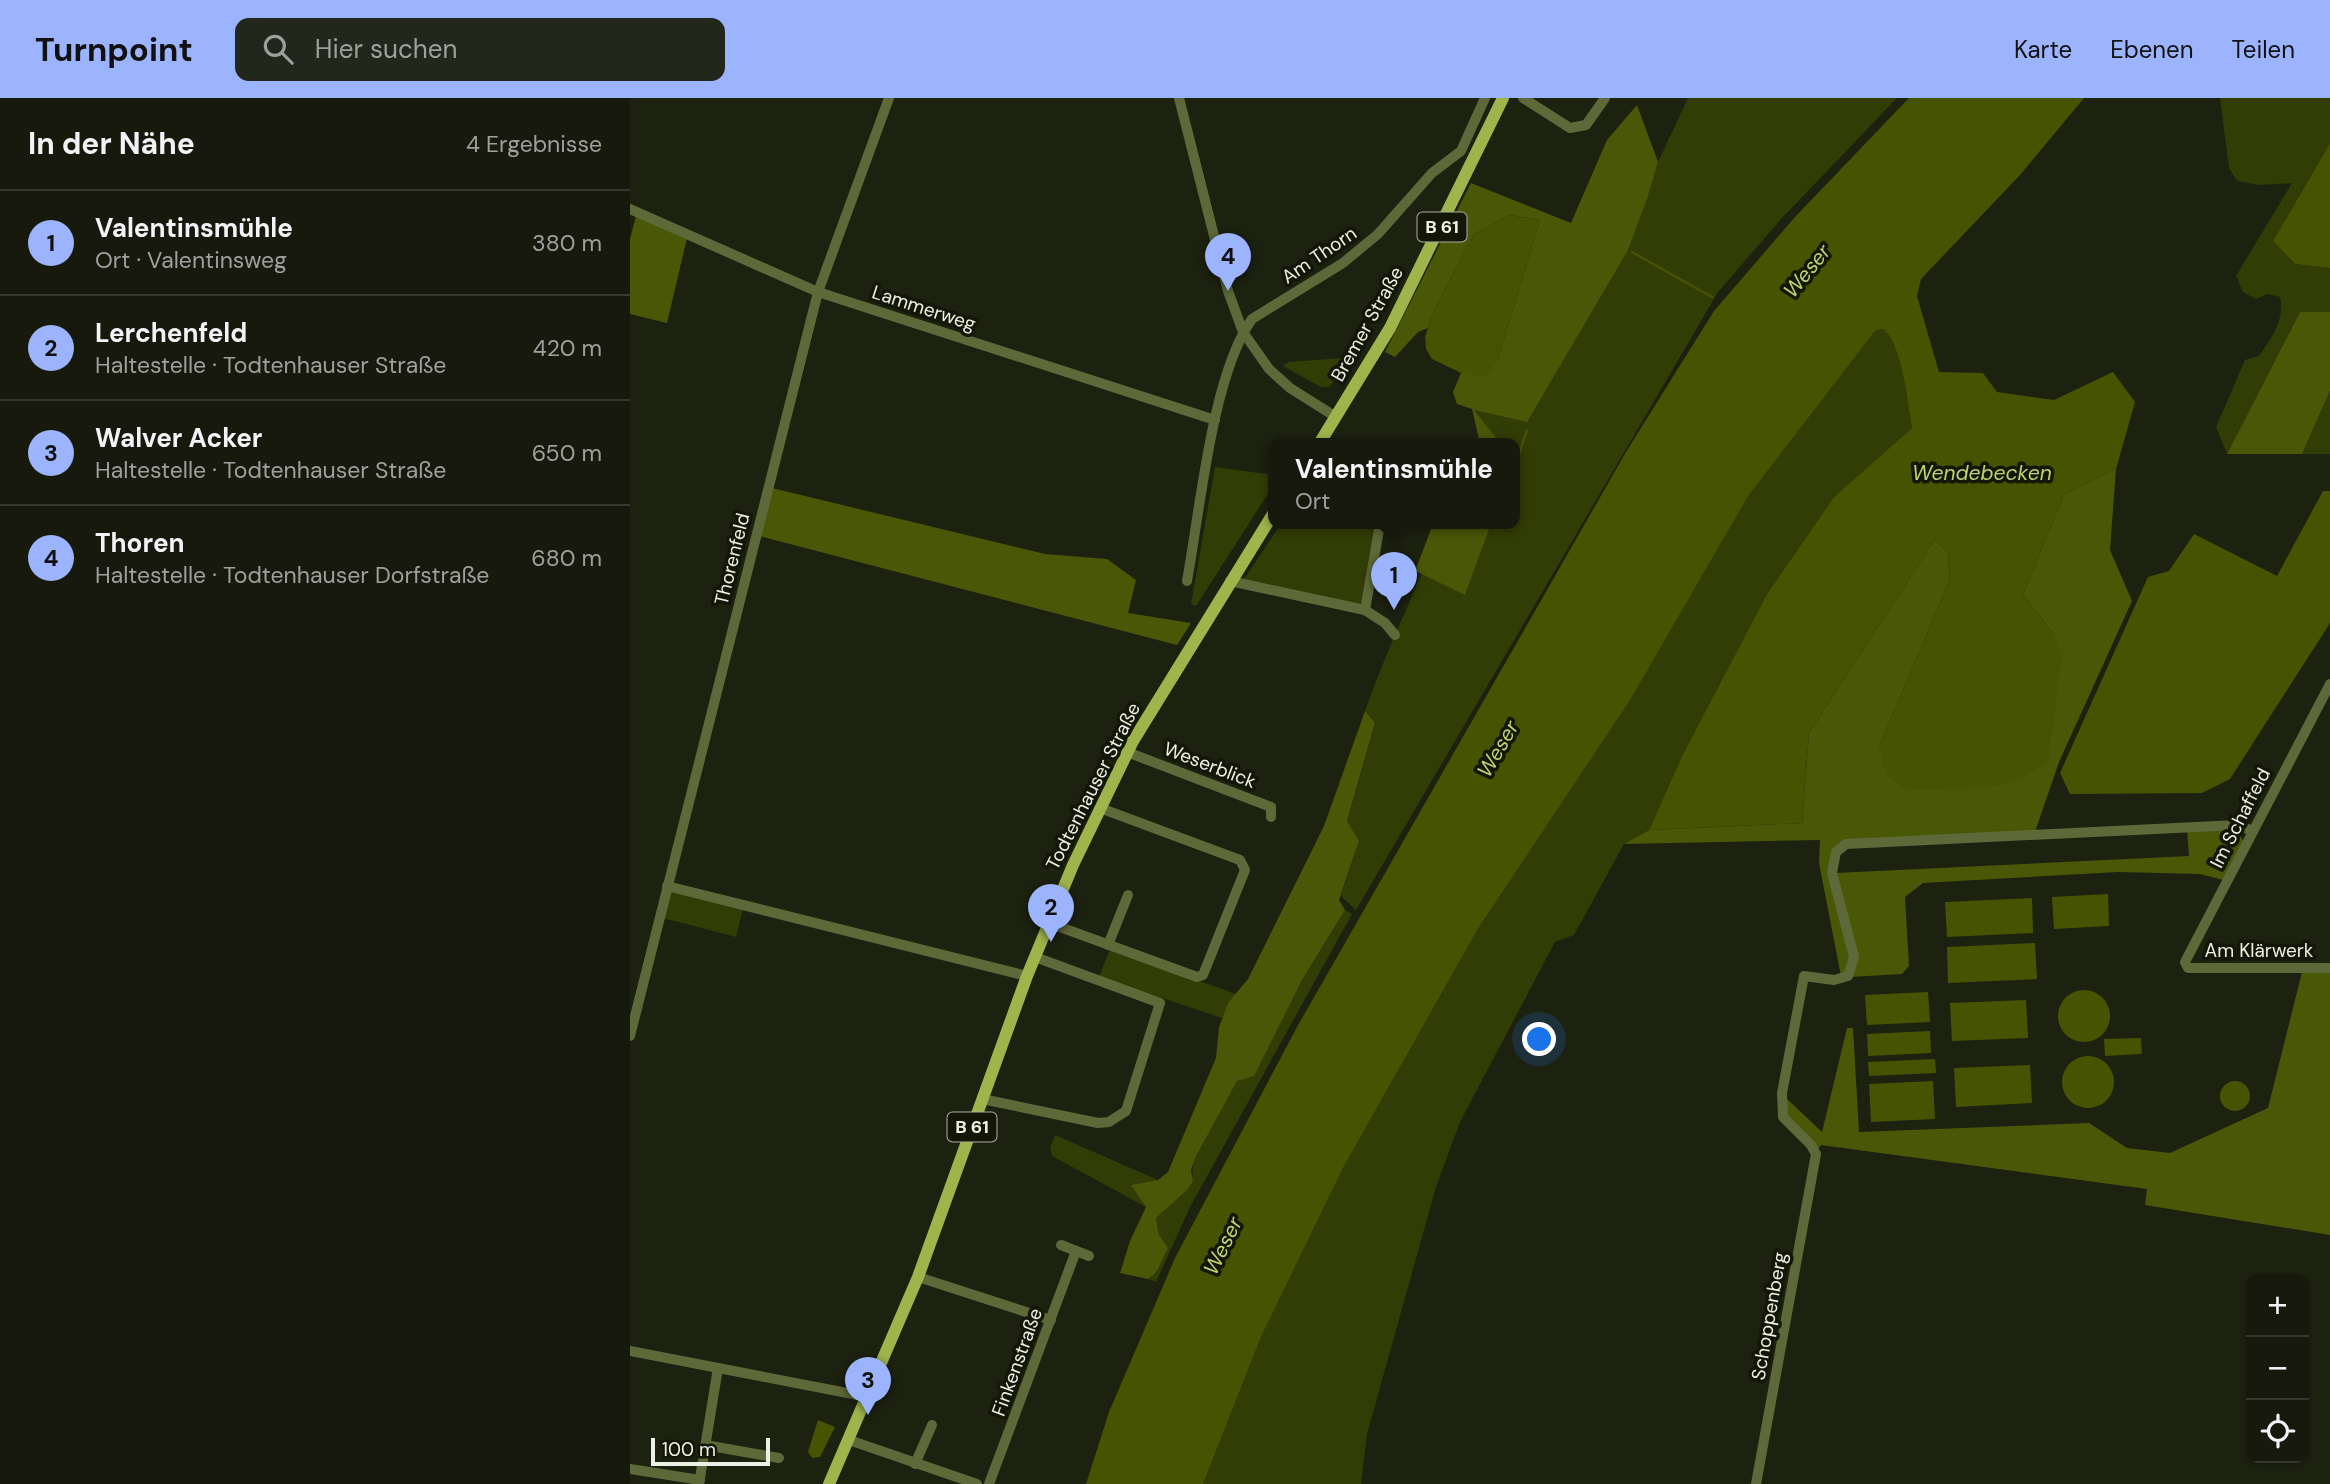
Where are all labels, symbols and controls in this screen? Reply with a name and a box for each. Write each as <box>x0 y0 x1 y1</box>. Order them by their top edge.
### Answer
search box <box>235 18 725 81</box>
text: Turnpoint <box>35 28 193 71</box>
icon: search <box>259 30 297 68</box>
text: Hier suchen <box>315 32 457 66</box>
text: Karte <box>2014 34 2072 65</box>
text: Ebenen <box>2110 34 2194 65</box>
text: Teilen <box>2232 34 2295 65</box>
text: In der Nähe <box>28 124 195 163</box>
text: 4 Ergebnisse <box>466 129 602 159</box>
text: Valentinsmühle <box>95 211 293 245</box>
road number: B 61 <box>1418 212 1466 242</box>
street label: Am Thorn <box>1277 221 1361 289</box>
text: 1 <box>47 228 55 258</box>
text: 380 m <box>532 228 602 258</box>
pin: 4 <box>1205 233 1251 291</box>
water label: Weser <box>1777 237 1838 304</box>
text: Ort · Valentinsweg <box>95 245 287 275</box>
street label: Bremer Straße <box>1325 262 1409 386</box>
street label: Lammerweg <box>869 279 979 337</box>
text: Lerchenfeld <box>95 316 247 350</box>
text: 2 <box>44 333 58 363</box>
text: 420 m <box>533 333 602 363</box>
text: Haltestelle · Todtenhauser Straße <box>95 350 446 380</box>
text: Walver Acker <box>95 421 262 455</box>
text: 3 <box>44 438 58 468</box>
text: 650 m <box>532 438 602 468</box>
popup <box>1268 438 1520 529</box>
text: Valentinsmühle <box>1295 452 1493 486</box>
text: Haltestelle · Todtenhauser Straße <box>95 455 446 485</box>
water label: Wendebecken <box>1912 459 2052 487</box>
text: Ort <box>1295 486 1330 516</box>
street label: Thorenfeld <box>708 510 756 608</box>
text: Thoren <box>95 526 185 560</box>
text: 4 <box>44 543 58 573</box>
text: 680 m <box>531 543 602 573</box>
pin: 1 <box>1371 552 1417 610</box>
text: Haltestelle · Todtenhauser Dorfstraße <box>95 560 489 590</box>
street label: Todtenhauser Straße <box>1040 698 1146 874</box>
water label: Weser <box>1471 714 1526 783</box>
street label: Weserblick <box>1160 736 1260 794</box>
street label: Im Schaffeld <box>2204 764 2276 872</box>
pin: 2 <box>1028 884 1074 942</box>
street label: Am Klärwerk <box>2205 938 2314 963</box>
your location <box>1522 1022 1556 1056</box>
road number: B 61 <box>948 1112 996 1142</box>
water label: Weser <box>1197 1211 1250 1280</box>
street label: Schoppenberg <box>1745 1250 1793 1382</box>
map controls <box>2246 1274 2309 1463</box>
button: + <box>2246 1274 2309 1337</box>
street label: Finkenstraße <box>986 1305 1048 1419</box>
button: − <box>2246 1337 2309 1400</box>
pin: 3 <box>845 1357 891 1415</box>
button: locate <box>2246 1400 2309 1463</box>
scale bar <box>651 1435 770 1467</box>
text: 100 m <box>662 1437 716 1462</box>

